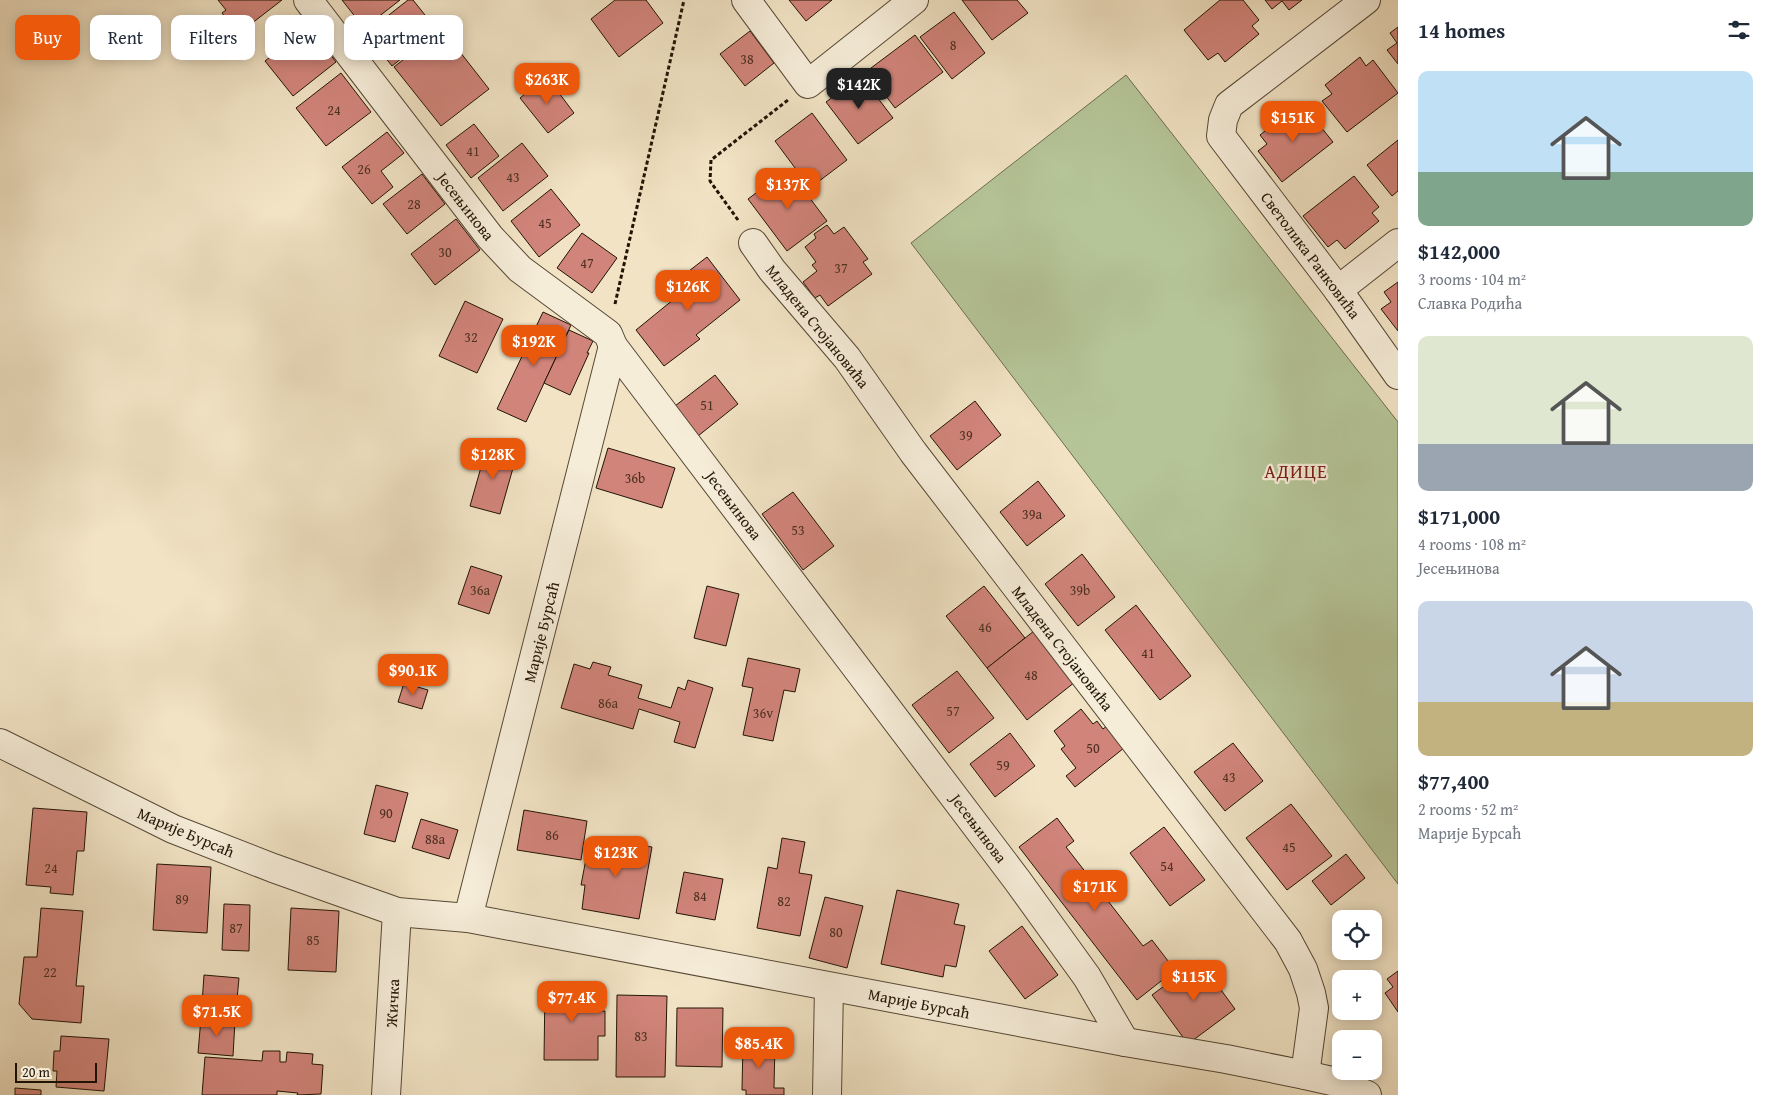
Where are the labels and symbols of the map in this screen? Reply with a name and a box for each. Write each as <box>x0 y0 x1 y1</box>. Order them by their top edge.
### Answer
house number: 8 <box>950 35 957 55</box>
house number: 38 <box>740 49 754 69</box>
pin: $263K <box>512 62 582 105</box>
pin: $142K <box>824 68 894 110</box>
house number: 24 <box>327 100 341 120</box>
pin: $151K <box>1258 100 1328 143</box>
house number: 41 <box>466 141 480 161</box>
house number: 26 <box>357 159 371 179</box>
street label: Јесењинова <box>430 165 501 246</box>
house number: 43 <box>506 167 520 187</box>
pin: $137K <box>753 168 823 210</box>
street label: Светолика Ранковића <box>1255 186 1367 324</box>
house number: 28 <box>407 194 421 214</box>
house number: 45 <box>538 213 552 233</box>
house number: 30 <box>438 242 452 262</box>
house number: 47 <box>580 253 594 273</box>
house number: 37 <box>834 258 848 278</box>
street label: Младена Стојановића <box>760 259 876 393</box>
pin: $126K <box>653 270 723 312</box>
pin: $192K <box>499 324 569 367</box>
house number: 32 <box>464 327 478 347</box>
house number: 51 <box>700 395 714 415</box>
house number: 39 <box>959 425 973 445</box>
pin: $128K <box>458 438 528 480</box>
district label: АДИЦЕ <box>1264 457 1328 485</box>
street label: Јесењинова <box>699 464 768 545</box>
house number: 36b <box>625 468 645 488</box>
house number: 39a <box>1022 504 1042 524</box>
house number: 53 <box>791 520 805 540</box>
street label: Марије Бурсаћ <box>517 579 565 685</box>
house number: 36a <box>470 580 490 600</box>
street label: Младена Стојановића <box>1006 580 1120 716</box>
house number: 39b <box>1070 580 1090 600</box>
house number: 46 <box>978 617 992 637</box>
house number: 41 <box>1141 643 1155 663</box>
pin: $90.1K <box>372 654 454 696</box>
house number: 48 <box>1024 665 1038 685</box>
house number: 86a <box>598 693 618 713</box>
house number: 57 <box>946 701 960 721</box>
house number: 36v <box>753 703 773 723</box>
house number: 50 <box>1086 738 1100 758</box>
house number: 59 <box>996 755 1010 775</box>
house number: 43 <box>1222 767 1236 787</box>
street label: Јесењинова <box>944 787 1013 868</box>
street label: Марије Бурсаћ <box>134 801 238 863</box>
house number: 90 <box>379 803 393 823</box>
house number: 86 <box>545 825 559 845</box>
house number: 88a <box>425 829 445 849</box>
pin: $123K <box>581 836 651 878</box>
house number: 45 <box>1282 837 1296 857</box>
house number: 54 <box>1160 856 1174 876</box>
house number: 24 <box>44 858 58 878</box>
pin: $171K <box>1060 870 1130 912</box>
house number: 84 <box>693 886 707 906</box>
house number: 89 <box>175 889 189 909</box>
house number: 82 <box>777 891 791 911</box>
house number: 87 <box>229 918 243 938</box>
house number: 80 <box>829 922 843 942</box>
house number: 85 <box>306 930 320 950</box>
pin: $115K <box>1159 960 1229 1002</box>
house number: 22 <box>43 962 57 982</box>
street label: Жичка <box>379 978 405 1029</box>
pin: $77.4K <box>531 980 613 1023</box>
street label: Марије Бурсаћ <box>866 981 972 1025</box>
pin: $71.5K <box>176 994 258 1037</box>
house number: 83 <box>634 1026 648 1046</box>
pin: $85.4K <box>718 1026 800 1069</box>
scale bar <box>15 1060 98 1083</box>

